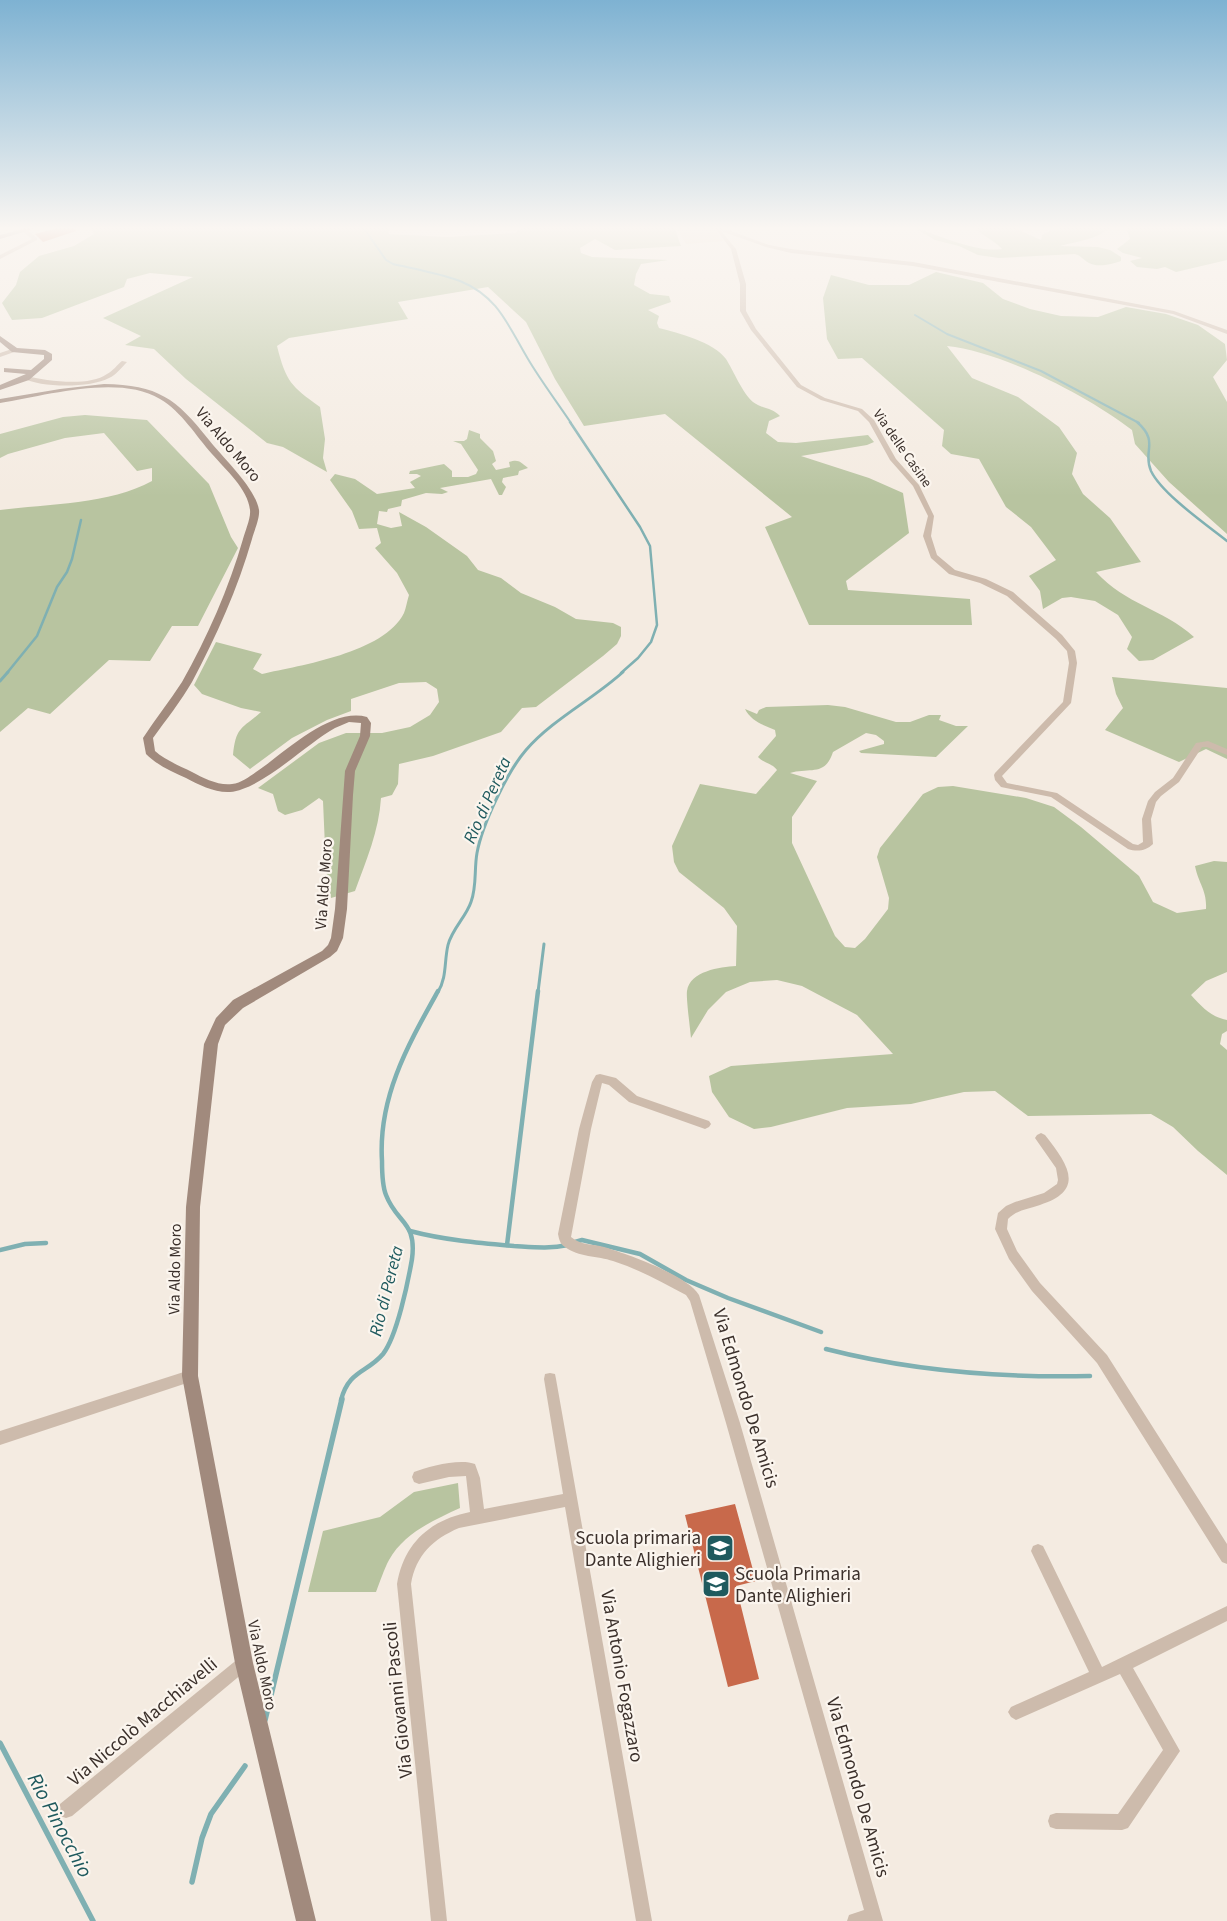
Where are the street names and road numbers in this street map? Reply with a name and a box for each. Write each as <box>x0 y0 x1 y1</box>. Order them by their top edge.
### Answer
street label: Via Aldo Moro <box>190 403 266 487</box>
street label: Via delle Casine <box>868 406 937 492</box>
street label: Via Aldo Moro <box>310 838 338 930</box>
street label: Via Aldo Moro <box>163 1223 187 1315</box>
street label: Via Edmondo De Amicis <box>705 1305 786 1491</box>
street label: Via Antonio Fogazzaro <box>593 1588 650 1764</box>
street label: Via Aldo Moro <box>242 1618 282 1712</box>
street label: Via Giovanni Pascoli <box>377 1620 420 1780</box>
street label: Via Niccolò Macchiavelli <box>62 1651 224 1793</box>
street label: Via Edmondo De Amicis <box>819 1694 896 1881</box>

